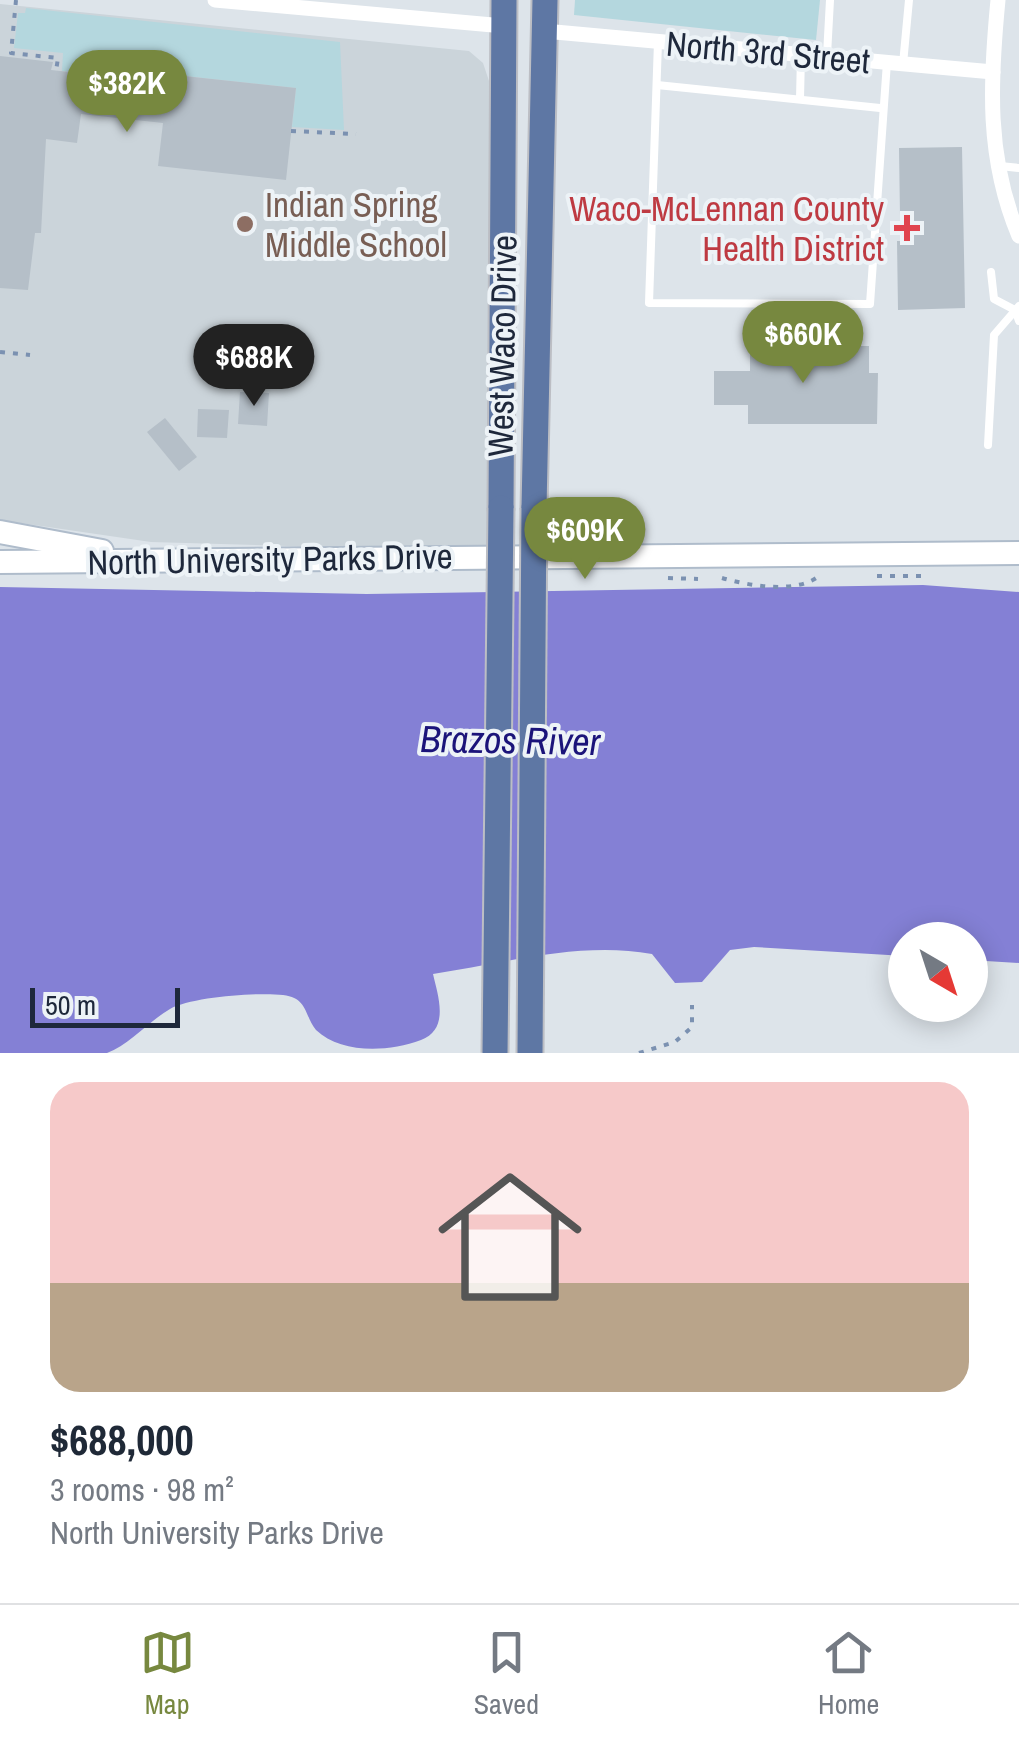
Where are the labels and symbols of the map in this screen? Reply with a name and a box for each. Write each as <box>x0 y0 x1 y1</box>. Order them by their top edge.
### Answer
street label: North 3rd Street <box>664 20 872 84</box>
pin: $382K <box>57 50 197 135</box>
place label: Indian Spring Middle School <box>265 181 447 268</box>
place label: Waco-McLennan County Health District <box>569 185 885 272</box>
marker: Indian Spring Middle School <box>234 213 256 235</box>
marker: Waco-McLennan County Health District <box>894 215 920 241</box>
street label: West Waco Drive <box>477 235 527 457</box>
pin: $660K <box>733 301 873 386</box>
pin: $688K <box>184 324 324 409</box>
pin: $609K <box>515 497 655 582</box>
street label: North University Parks Drive <box>87 532 453 586</box>
water label: Brazos River <box>420 713 602 767</box>
north arrow <box>888 922 988 1022</box>
scale bar <box>30 983 180 1028</box>

